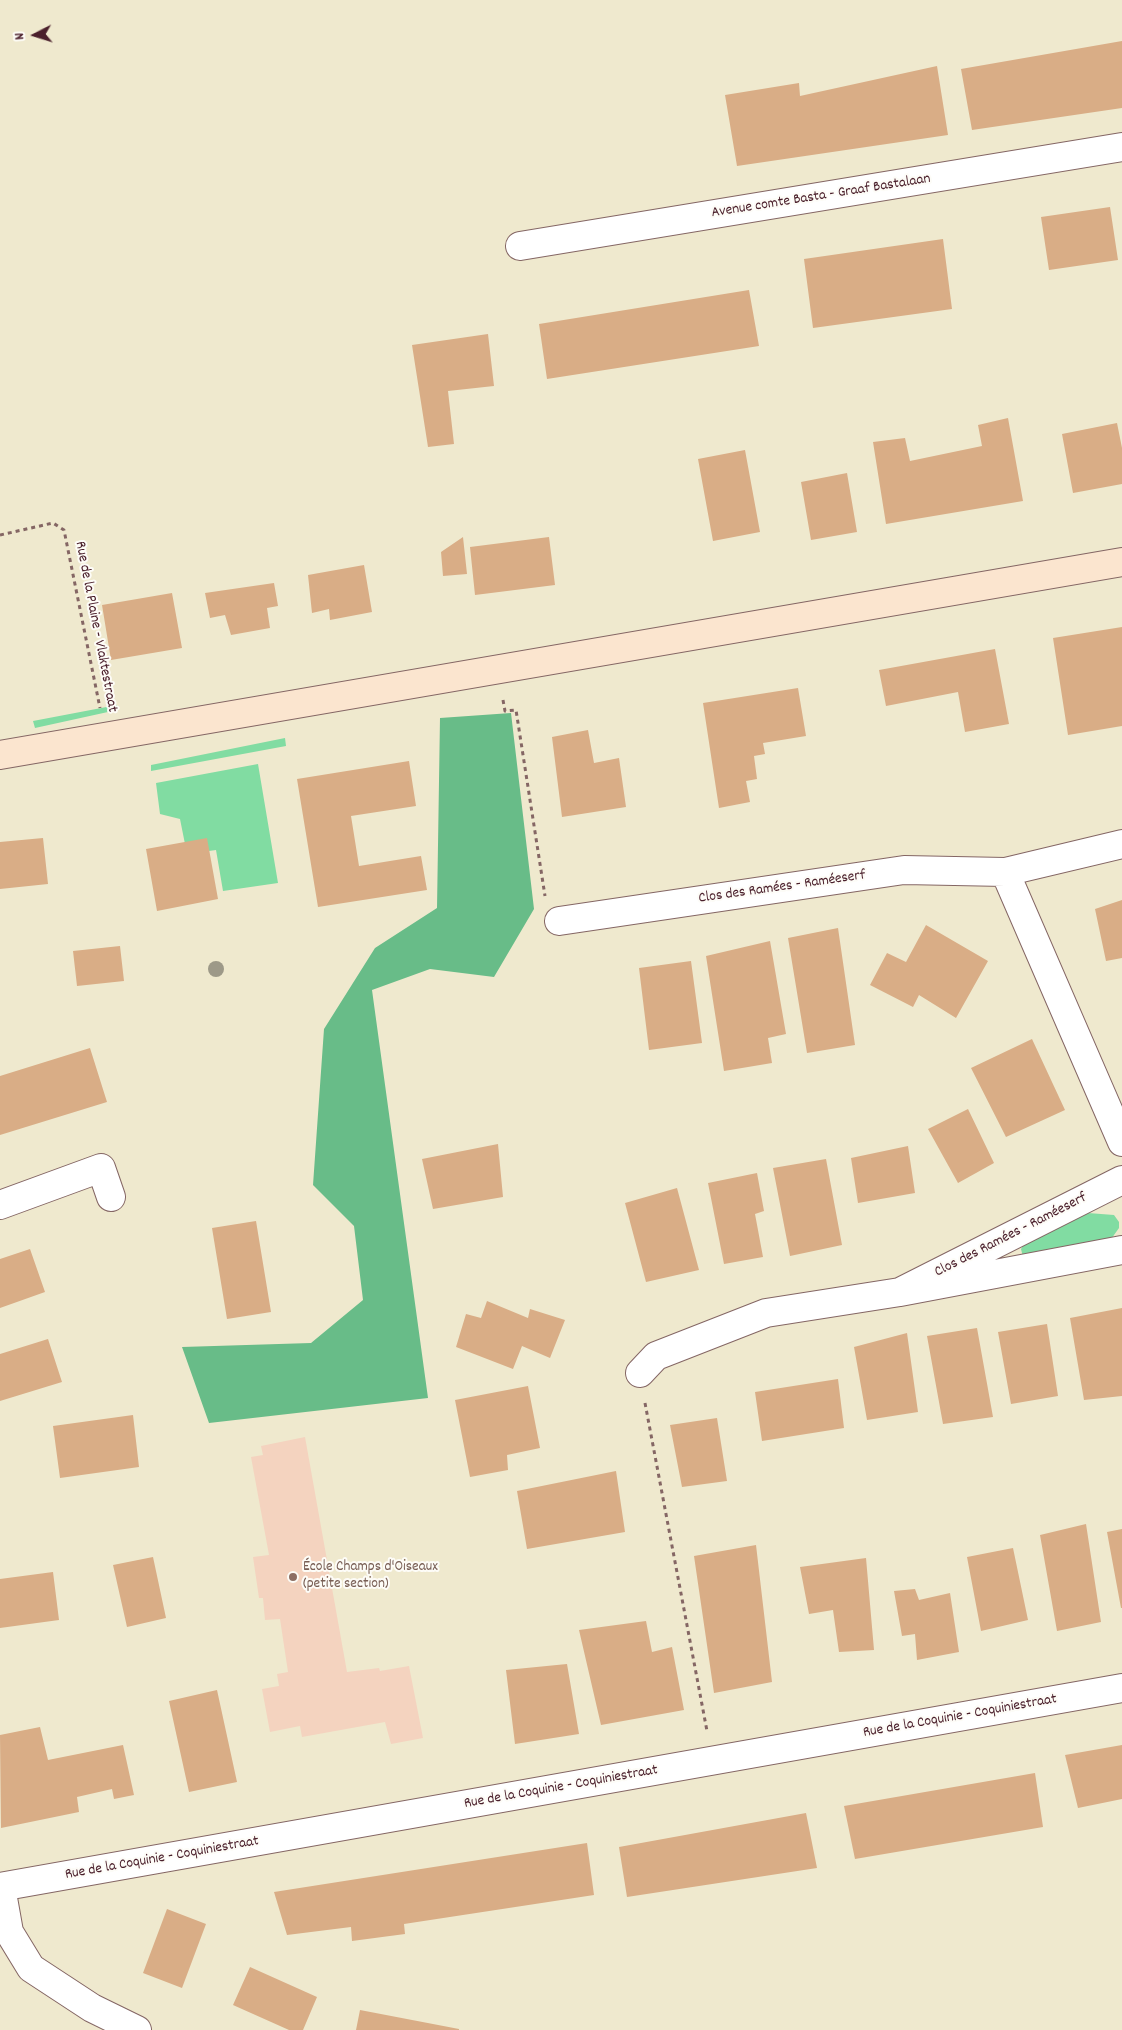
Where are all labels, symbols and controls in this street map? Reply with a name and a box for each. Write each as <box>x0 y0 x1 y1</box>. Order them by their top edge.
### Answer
north arrow <box>10 10 60 60</box>
text: N <box>10 32 30 41</box>
street label: Avenue comte Basta - Graaf Bastalaan <box>710 171 932 223</box>
street label: Rue de la Plaine - Vlaktestraat <box>70 540 120 714</box>
street label: Clos des Ramées - Raméeserf <box>697 867 867 909</box>
street label: Clos des Ramées - Raméeserf <box>932 1190 1090 1282</box>
place label: École Champs d'Oiseaux (petite section) <box>303 1559 438 1594</box>
marker: École Champs d'Oiseaux (petite section) <box>287 1571 299 1583</box>
street label: Rue de la Coquinie - Coquiniestraat <box>862 1691 1058 1743</box>
street label: Rue de la Coquinie - Coquiniestraat <box>463 1762 659 1814</box>
street label: Rue de la Coquinie - Coquiniestraat <box>64 1833 260 1885</box>

